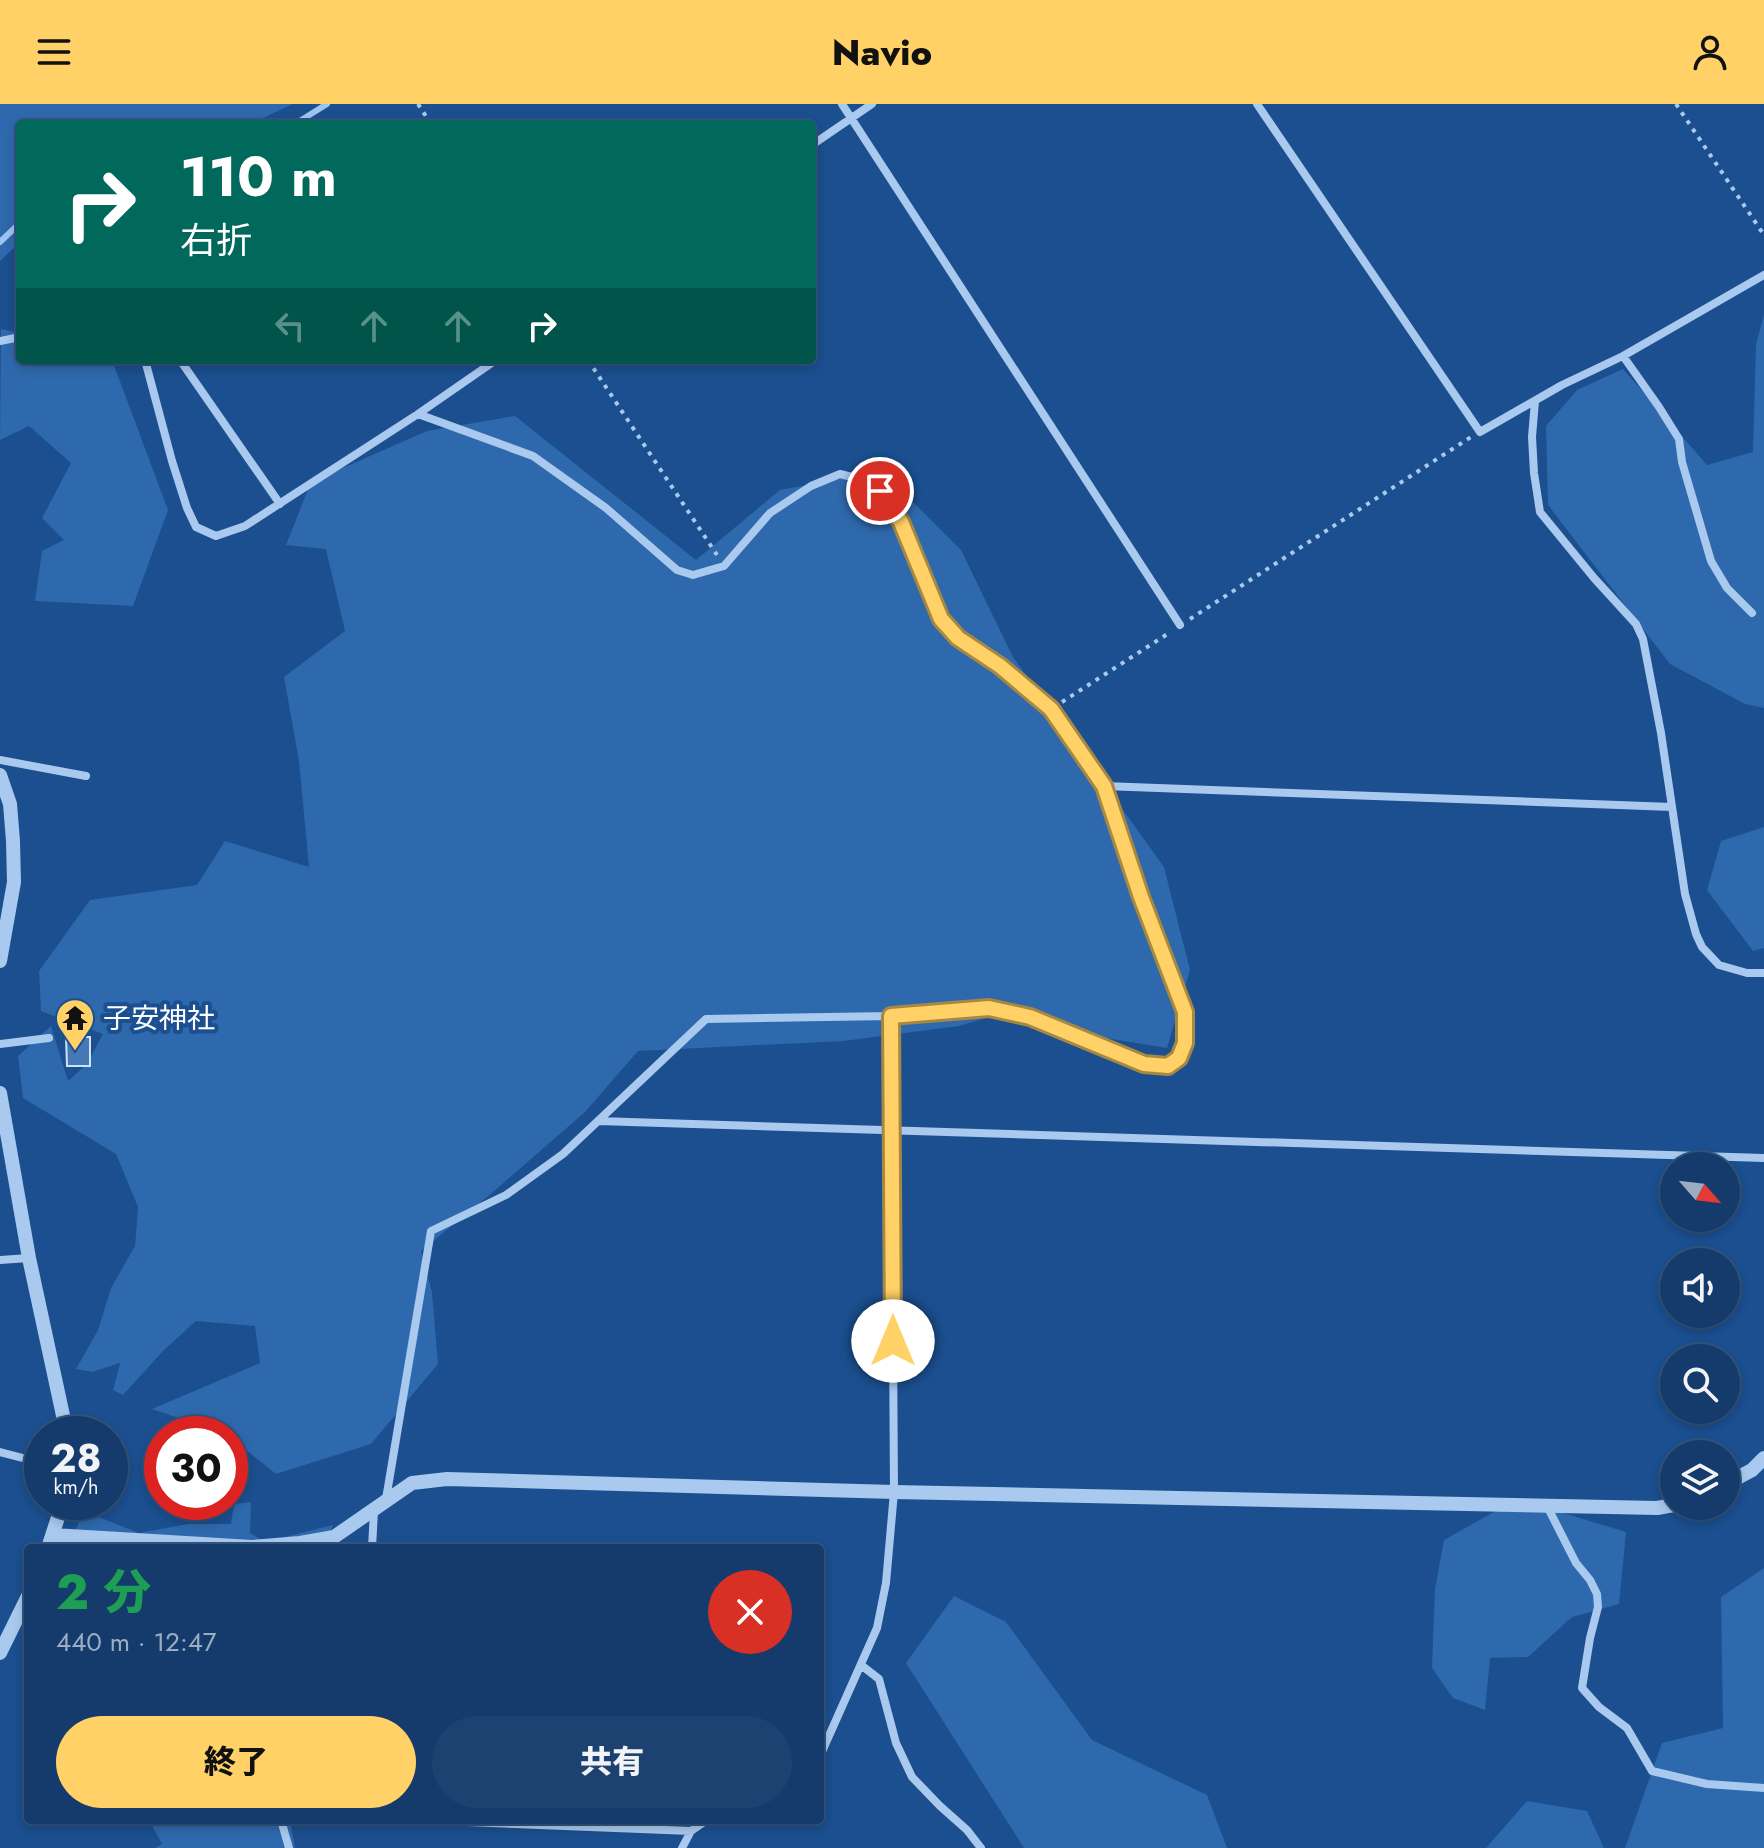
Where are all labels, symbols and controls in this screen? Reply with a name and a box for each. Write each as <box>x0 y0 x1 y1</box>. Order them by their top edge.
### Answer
text: Navio <box>832 26 932 78</box>
icon: menu <box>32 30 76 74</box>
icon: person <box>1688 30 1732 74</box>
text: 110 m <box>180 136 337 217</box>
icon: right <box>48 152 152 256</box>
text: 右折 <box>180 214 252 266</box>
icon: left <box>268 304 312 348</box>
icon: ahead <box>352 304 396 348</box>
icon: ahead <box>436 304 480 348</box>
icon: right <box>520 304 564 348</box>
pin <box>846 457 914 525</box>
icon: arrive <box>858 469 902 513</box>
temple icon: 子安神社 <box>54 997 96 1052</box>
place label: 子安神社 <box>103 998 215 1039</box>
north arrow <box>1660 1152 1740 1232</box>
map controls <box>1660 1152 1740 1520</box>
button: sound <box>1660 1248 1740 1328</box>
position arrow <box>851 1299 935 1383</box>
button: search <box>1660 1344 1740 1424</box>
speed limit sign: 30 <box>144 1416 248 1520</box>
text: 28 <box>50 1429 102 1487</box>
button: layers <box>1660 1440 1740 1520</box>
text: km/h <box>53 1473 99 1502</box>
text: 2 分 <box>56 1558 151 1627</box>
button: close <box>708 1570 792 1654</box>
text: 440 m · 12:47 <box>56 1623 217 1661</box>
button: 終了 <box>56 1716 416 1808</box>
button: 共有 <box>432 1716 792 1808</box>

